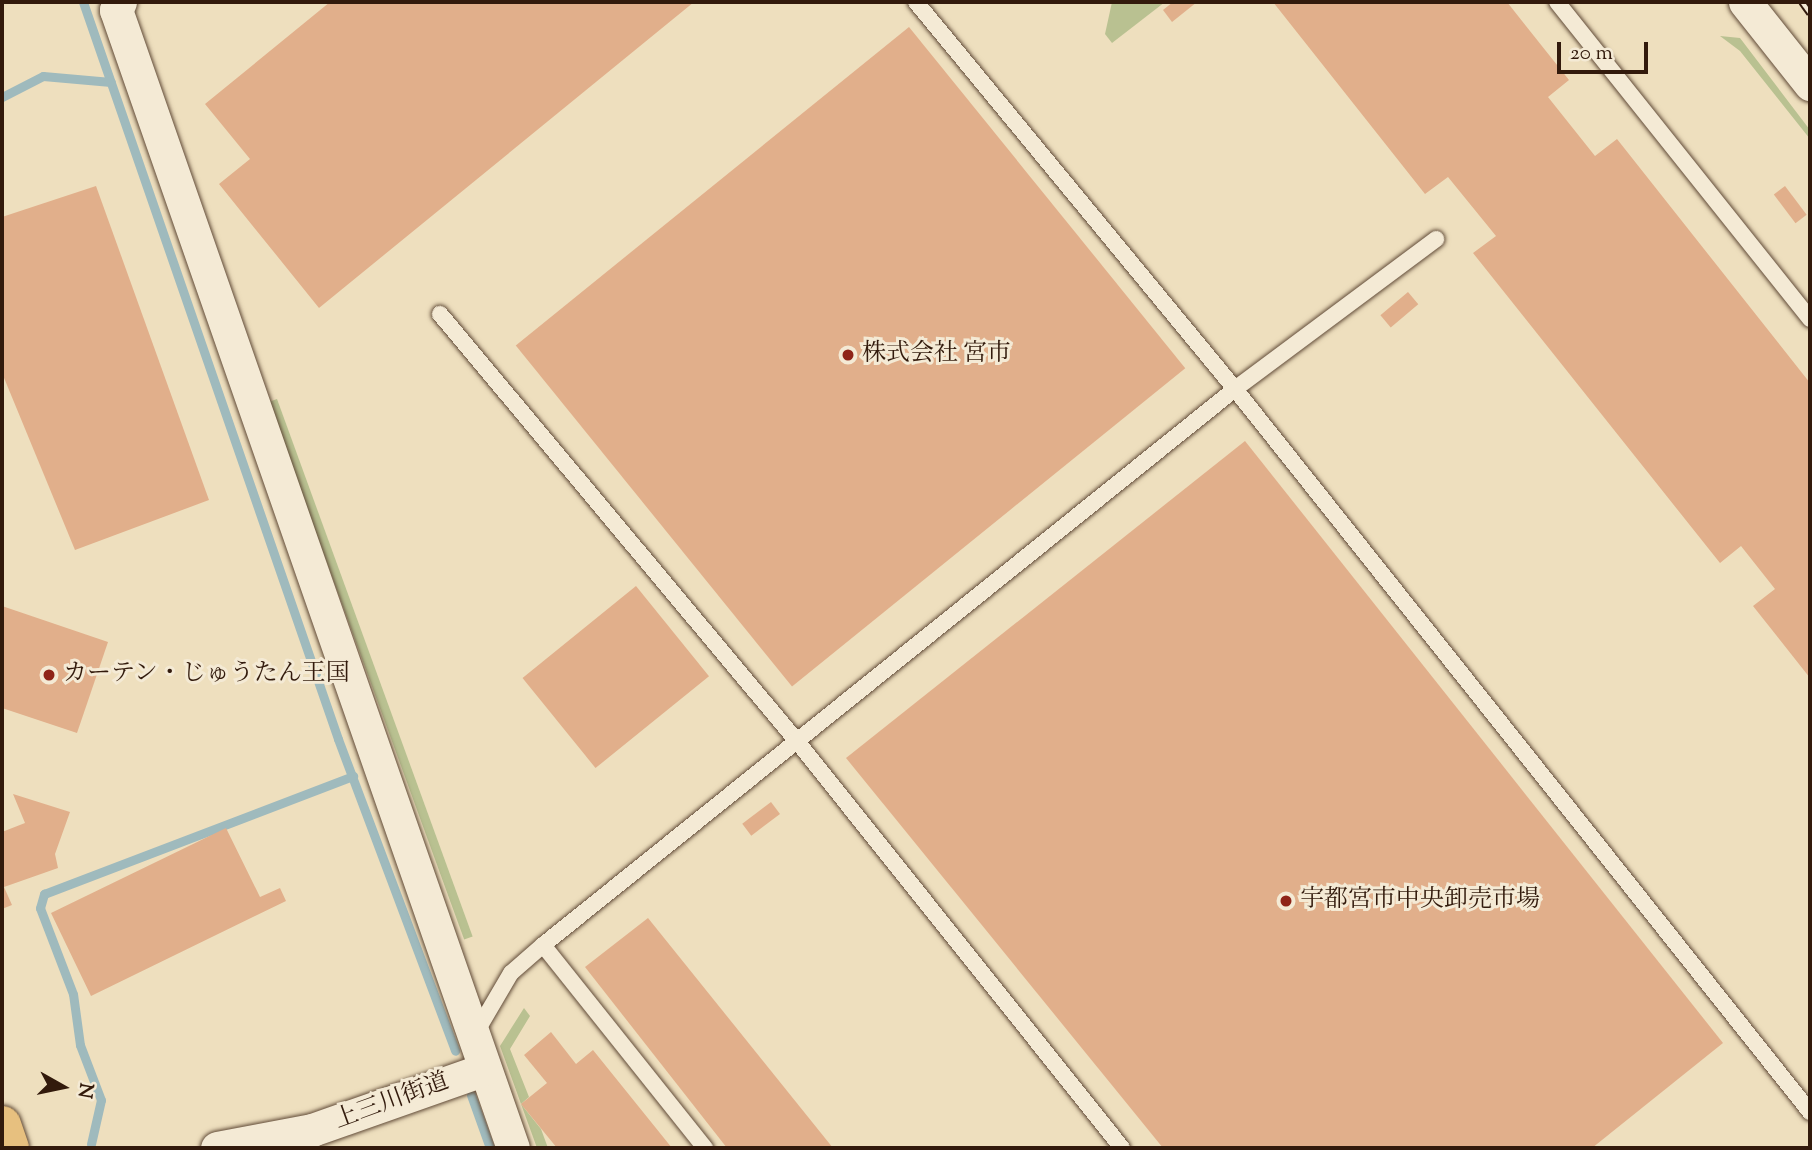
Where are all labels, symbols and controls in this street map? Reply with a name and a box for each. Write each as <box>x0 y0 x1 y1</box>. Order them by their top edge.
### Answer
scale bar <box>1560 28 1651 72</box>
text: 20 m <box>1570 39 1613 69</box>
place label: 株式会社 宮市 <box>862 341 1011 369</box>
marker: 株式会社 宮市 <box>840 347 856 363</box>
place label: カーテン・じゅうたん王国 <box>63 661 351 689</box>
marker: カーテン・じゅうたん王国 <box>41 667 57 683</box>
place label: 宇都宮市中央卸売市場 <box>1300 887 1540 915</box>
marker: 宇都宮市中央卸売市場 <box>1278 893 1294 909</box>
north arrow <box>28 1052 98 1122</box>
street label: 上三川街道 <box>331 1068 453 1136</box>
text: N <box>70 1081 99 1100</box>

